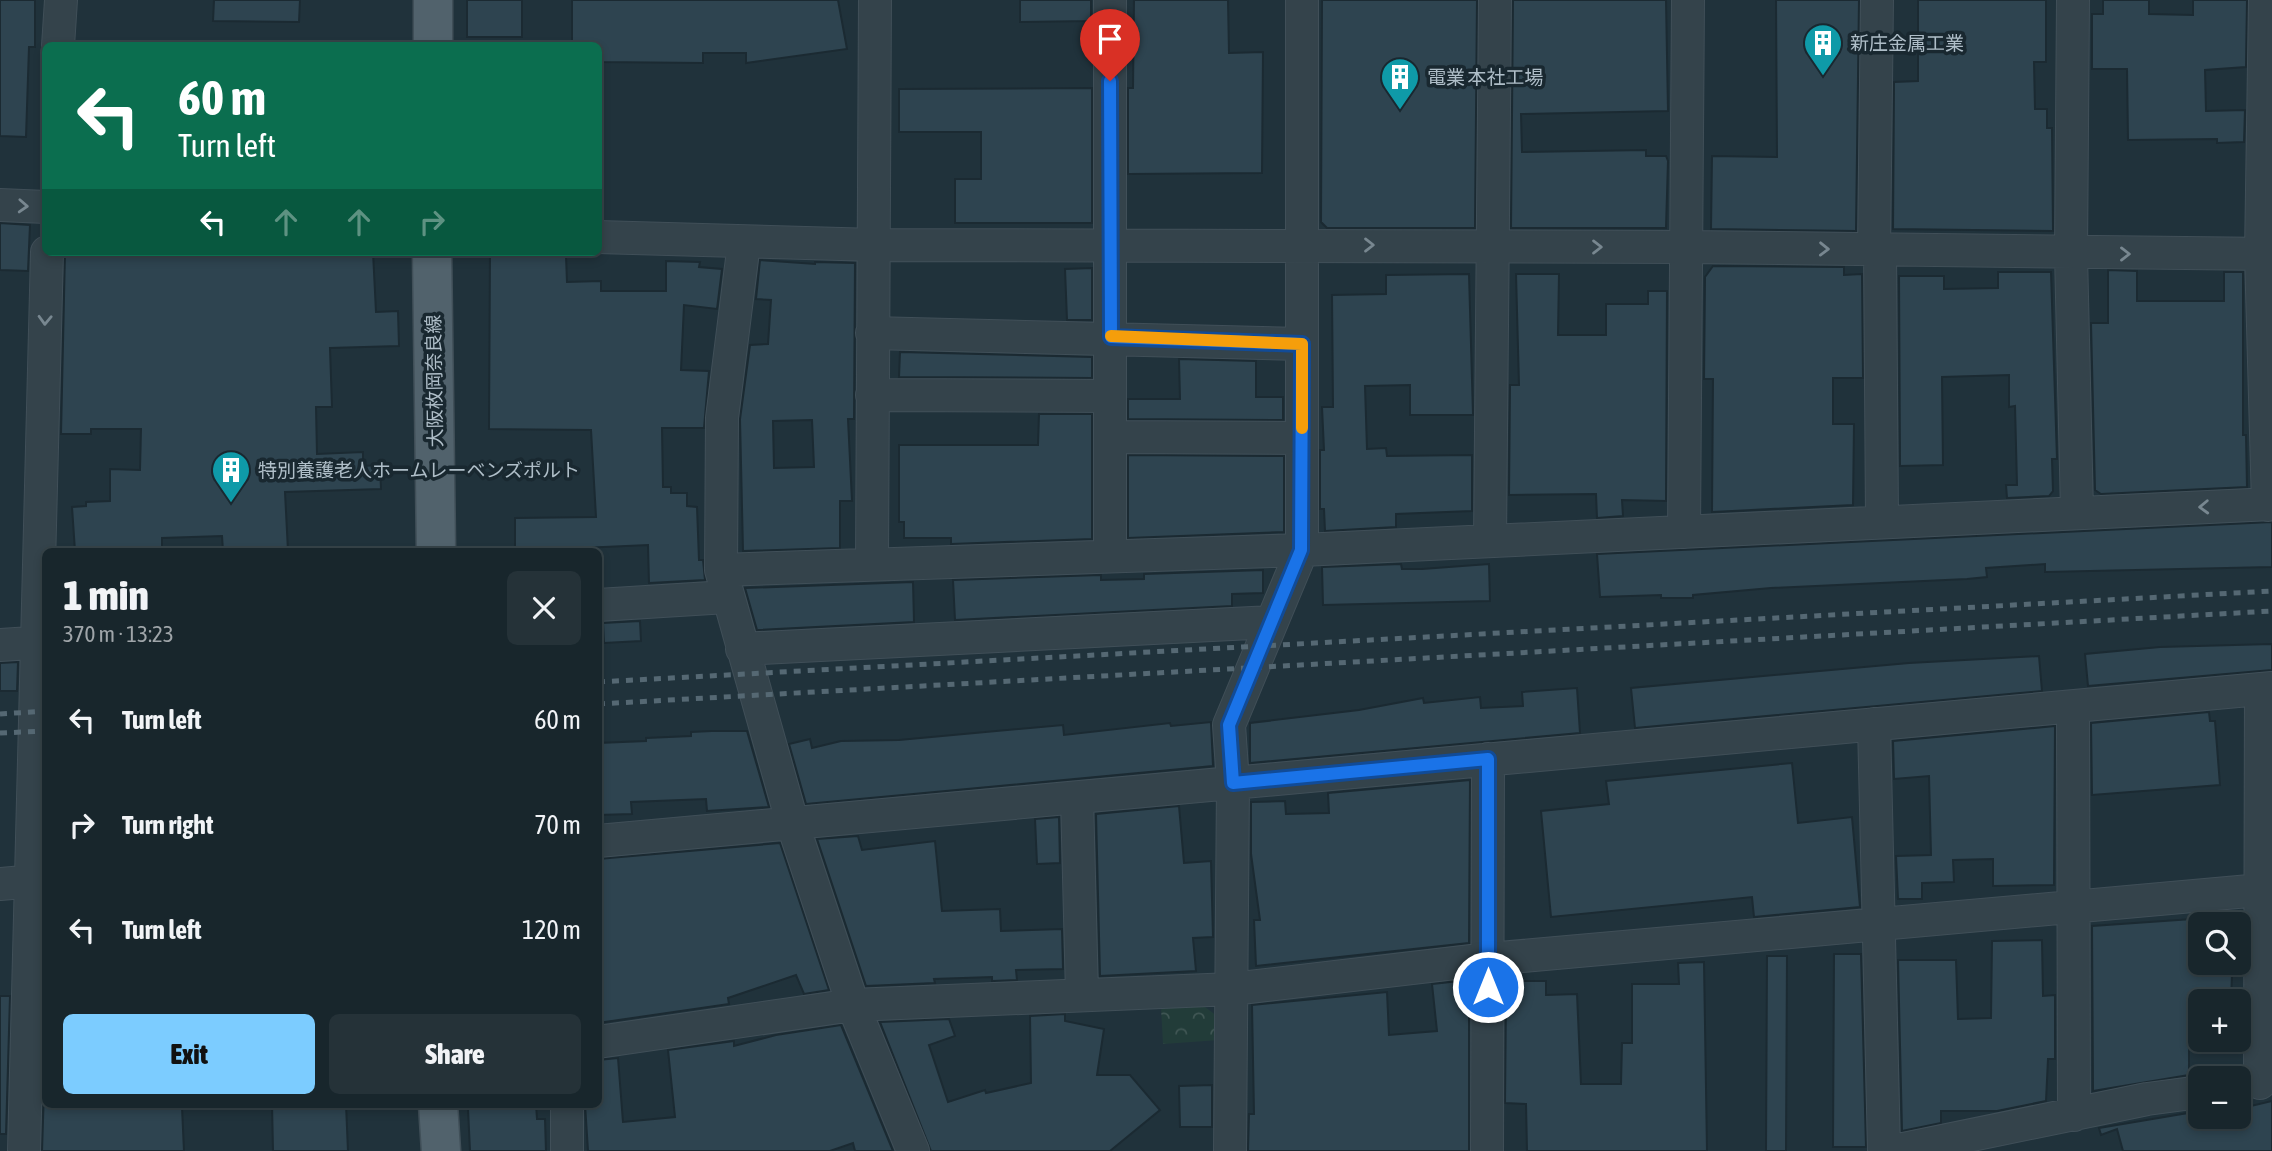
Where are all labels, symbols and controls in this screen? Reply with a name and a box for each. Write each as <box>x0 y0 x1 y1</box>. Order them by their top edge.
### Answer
pin <box>1080 9 1140 81</box>
icon: arrive <box>1091 20 1129 58</box>
building icon: 新庄金属工業 <box>1802 22 1844 77</box>
place label: 新庄金属工業 <box>1850 32 1964 54</box>
building icon: 電業 本社工場 <box>1379 56 1421 111</box>
place label: 電業 本社工場 <box>1427 66 1544 88</box>
text: 60 m <box>178 69 266 125</box>
icon: left <box>63 70 154 161</box>
text: Turn left <box>178 127 276 164</box>
one-way arrow <box>18 198 29 213</box>
icon: left <box>194 203 232 241</box>
icon: ahead <box>267 203 305 241</box>
icon: ahead <box>340 203 378 241</box>
icon: right <box>413 203 451 241</box>
one-way arrow <box>1365 237 1375 253</box>
one-way arrow <box>1592 239 1603 254</box>
one-way arrow <box>1820 241 1830 257</box>
one-way arrow <box>2121 246 2131 262</box>
street label: 大阪枚岡奈良線 <box>422 314 446 448</box>
one-way arrow <box>38 315 53 326</box>
building icon: 特別養護老人ホームレーベンズポルト <box>210 449 252 504</box>
place label: 特別養護老人ホームレーベンズポルト <box>258 459 580 481</box>
one-way arrow <box>2198 500 2209 515</box>
text: 1 min <box>63 571 149 619</box>
button: close <box>507 571 581 645</box>
text: 370 m · 13:23 <box>63 621 174 647</box>
icon: left <box>63 701 101 739</box>
text: Turn left <box>122 705 202 735</box>
text: 60 m <box>534 705 581 735</box>
icon: right <box>63 806 101 844</box>
text: Turn right <box>122 810 213 840</box>
text: 70 m <box>534 810 581 840</box>
icon: left <box>63 911 101 949</box>
map controls <box>2188 912 2251 1129</box>
button: search <box>2188 912 2251 975</box>
text: Turn left <box>122 915 202 945</box>
text: 120 m <box>522 915 581 945</box>
position arrow <box>1451 950 1525 1024</box>
button: + <box>2188 989 2251 1052</box>
button: Exit <box>63 1014 315 1094</box>
button: Share <box>329 1014 581 1094</box>
button: − <box>2188 1066 2251 1129</box>

